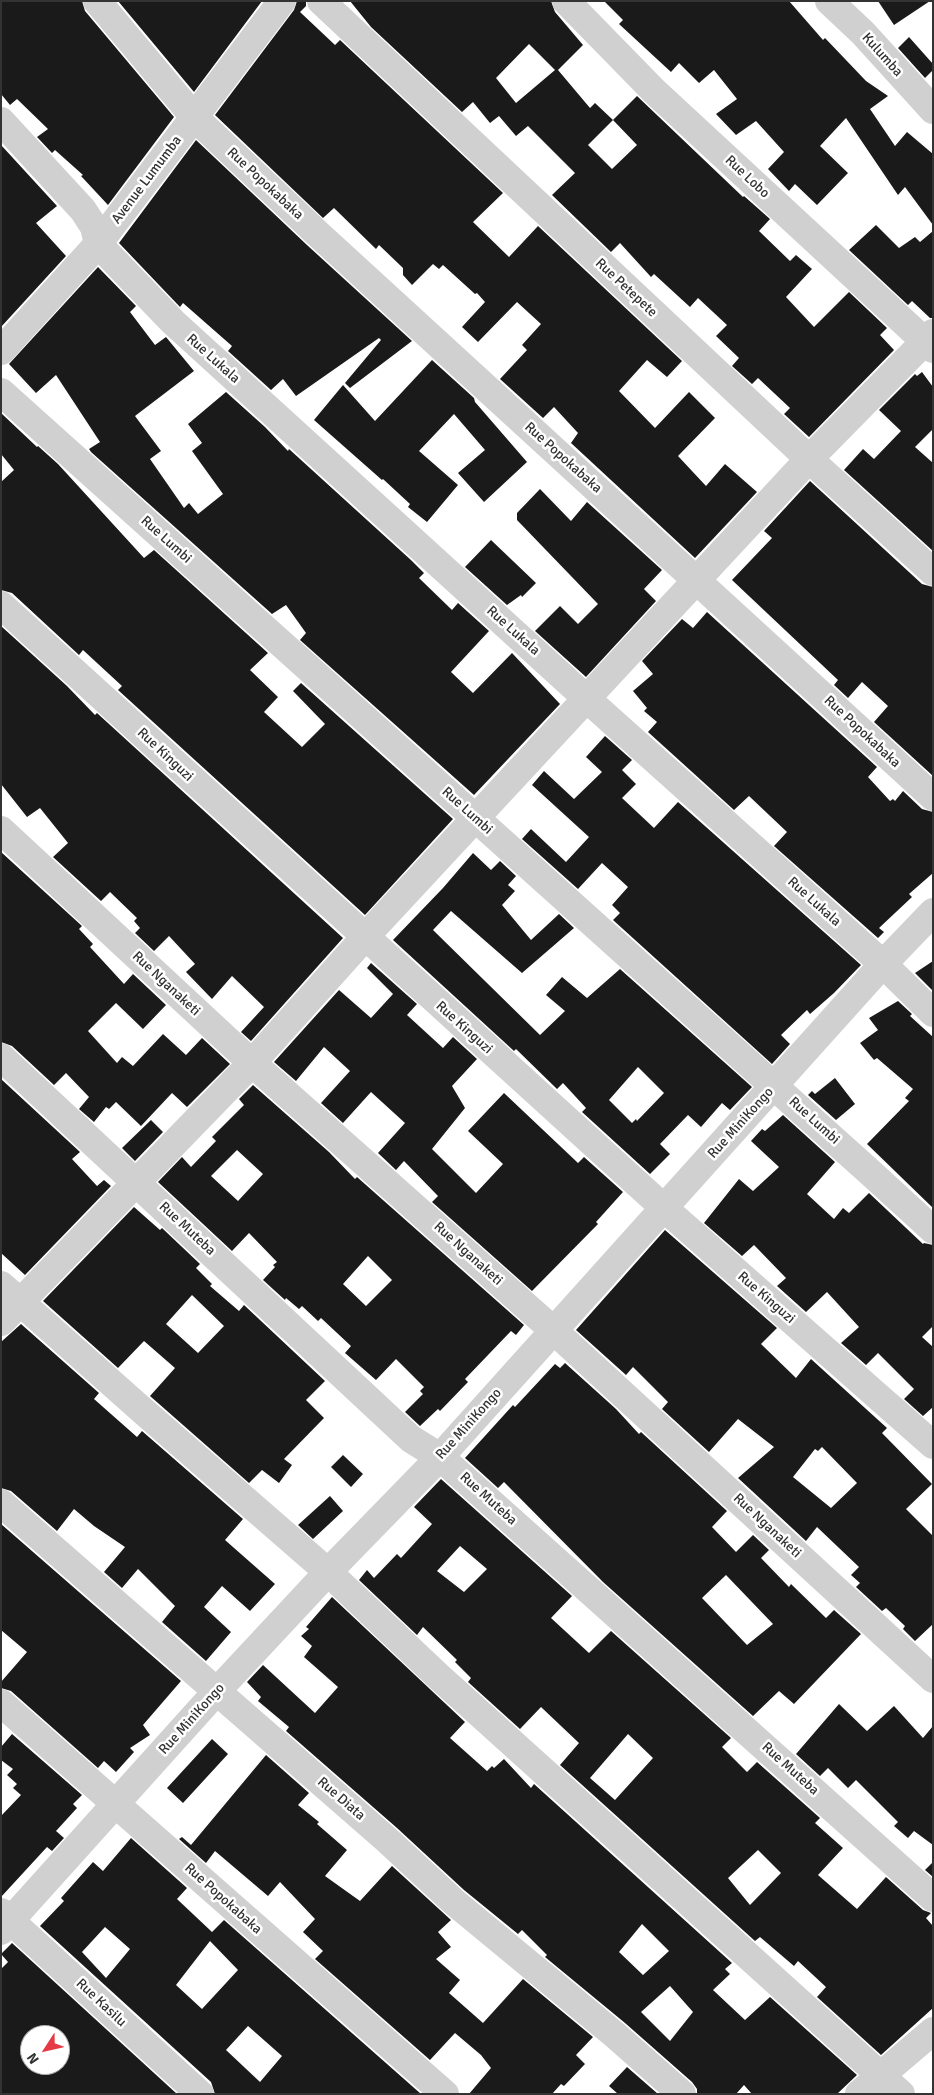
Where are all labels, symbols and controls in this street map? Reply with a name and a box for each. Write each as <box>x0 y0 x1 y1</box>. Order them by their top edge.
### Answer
street label: Kulumba <box>858 30 906 80</box>
street label: Avenue Lumumba <box>108 133 186 227</box>
street label: Rue Popokabaka <box>223 144 307 224</box>
street label: Rue Lobo <box>721 152 773 202</box>
street label: Rue Petepete <box>592 255 660 321</box>
street label: Rue Lukala <box>183 331 243 387</box>
street label: Rue Popokabaka <box>521 419 605 497</box>
street label: Rue Lumbi <box>137 513 195 567</box>
street label: Rue Lukala <box>483 603 543 659</box>
street label: Rue Popokabaka <box>820 692 904 772</box>
street label: Rue Kinguzi <box>133 725 197 785</box>
street label: Rue Lumbi <box>438 784 496 838</box>
street label: Rue Lukala <box>784 874 844 930</box>
street label: Rue Nganaketi <box>128 948 204 1020</box>
street label: Rue Kinguzi <box>432 998 496 1058</box>
street label: Rue MiniKongo <box>705 1084 777 1162</box>
street label: Rue Lumbi <box>785 1094 843 1148</box>
street label: Rue Muteba <box>155 1199 219 1259</box>
street label: Rue Nganaketi <box>430 1219 506 1289</box>
street label: Rue Kinguzi <box>734 1268 798 1328</box>
street label: Rue MiniKongo <box>433 1385 505 1463</box>
street label: Rue Muteba <box>456 1469 520 1529</box>
street label: Rue Nganaketi <box>729 1490 805 1562</box>
street label: Rue MiniKongo <box>156 1680 228 1758</box>
street label: Rue Muteba <box>758 1739 822 1799</box>
street label: Rue Diata <box>314 1774 368 1824</box>
street label: Rue Popokabaka <box>181 1860 265 1938</box>
street label: Rue Kasilu <box>72 1975 130 2031</box>
north arrow <box>20 2025 70 2075</box>
text: N <box>23 2049 43 2067</box>

